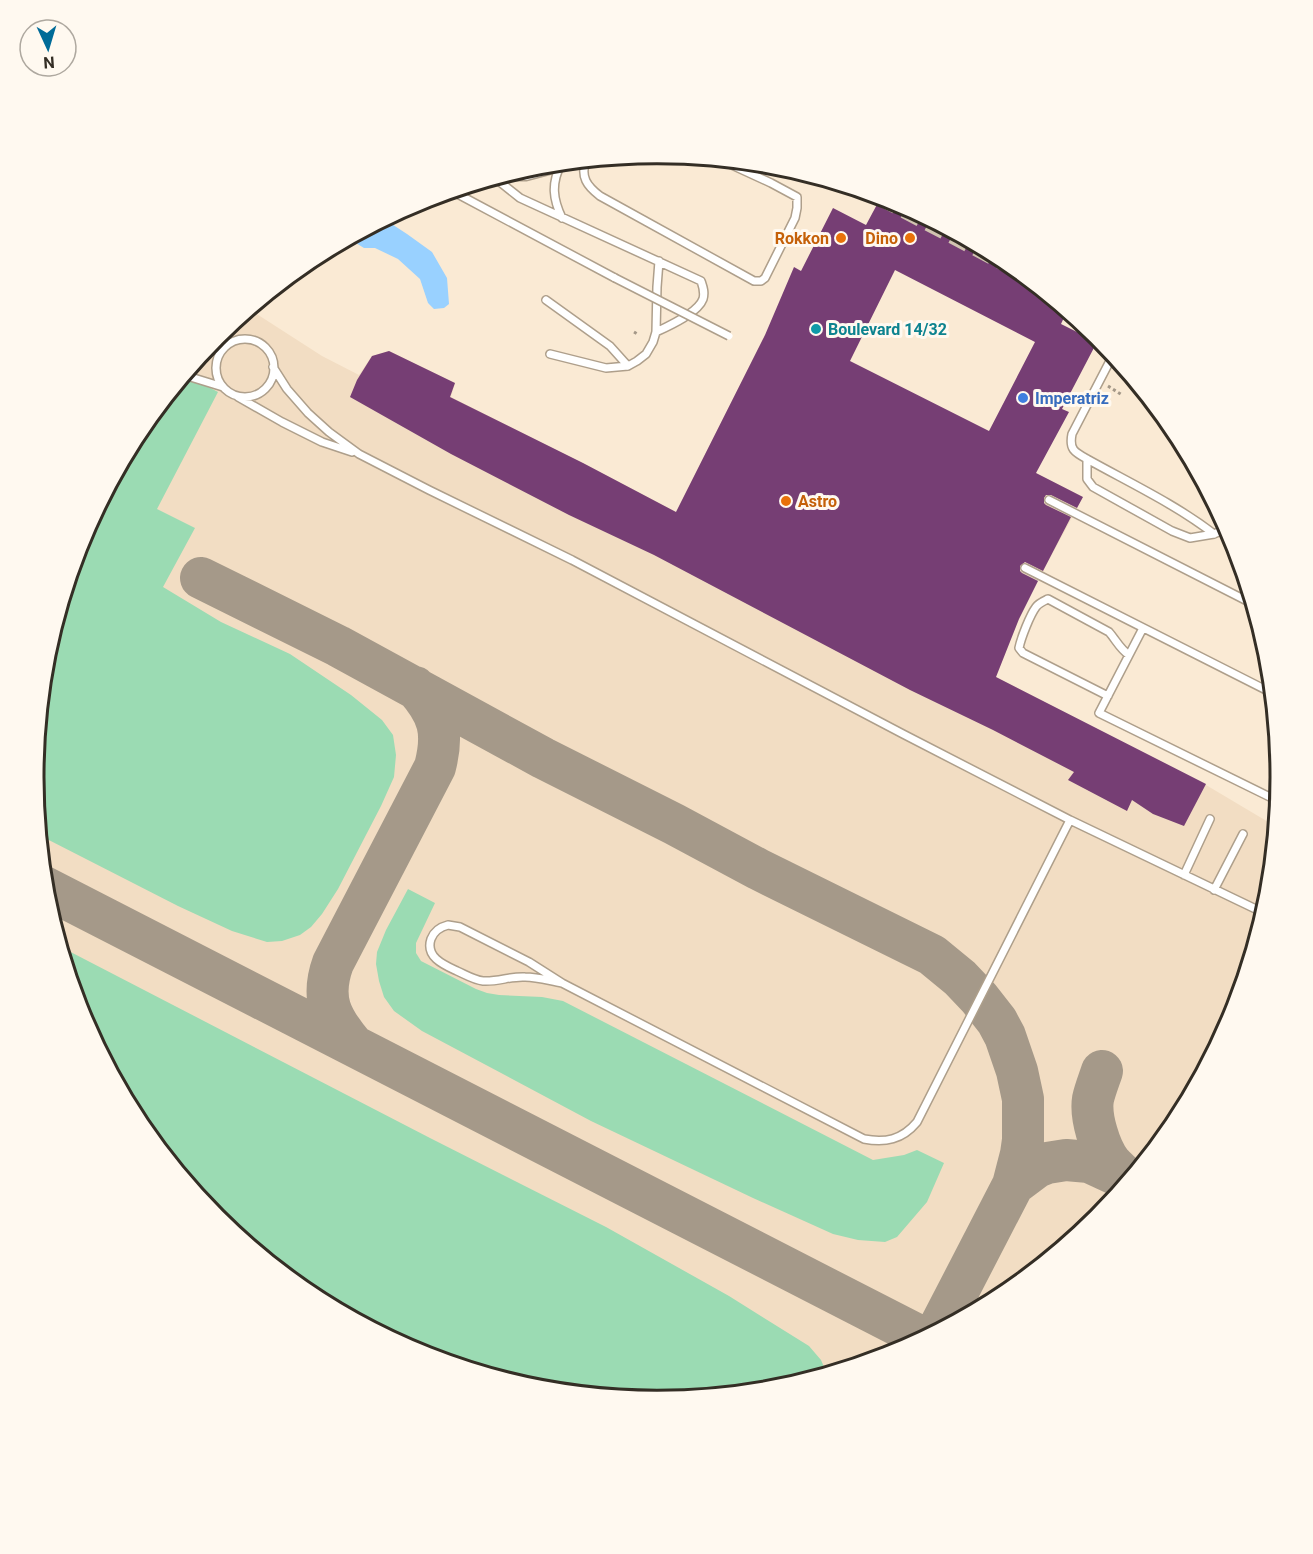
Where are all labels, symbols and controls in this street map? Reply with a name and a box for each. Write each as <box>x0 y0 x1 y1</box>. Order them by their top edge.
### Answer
north arrow <box>18 18 78 78</box>
text: N <box>43 53 55 72</box>
place label: Rokkon <box>775 229 829 248</box>
place label: Dino <box>865 229 898 248</box>
marker: Rokkon <box>834 231 848 245</box>
marker: Dino <box>903 231 917 245</box>
place label: Boulevard 14/32 <box>828 320 947 339</box>
marker: Boulevard 14/32 <box>809 322 823 336</box>
place label: Imperatriz <box>1035 389 1109 408</box>
marker: Imperatriz <box>1016 391 1030 405</box>
place label: Astro <box>798 492 837 511</box>
marker: Astro <box>779 494 793 508</box>

